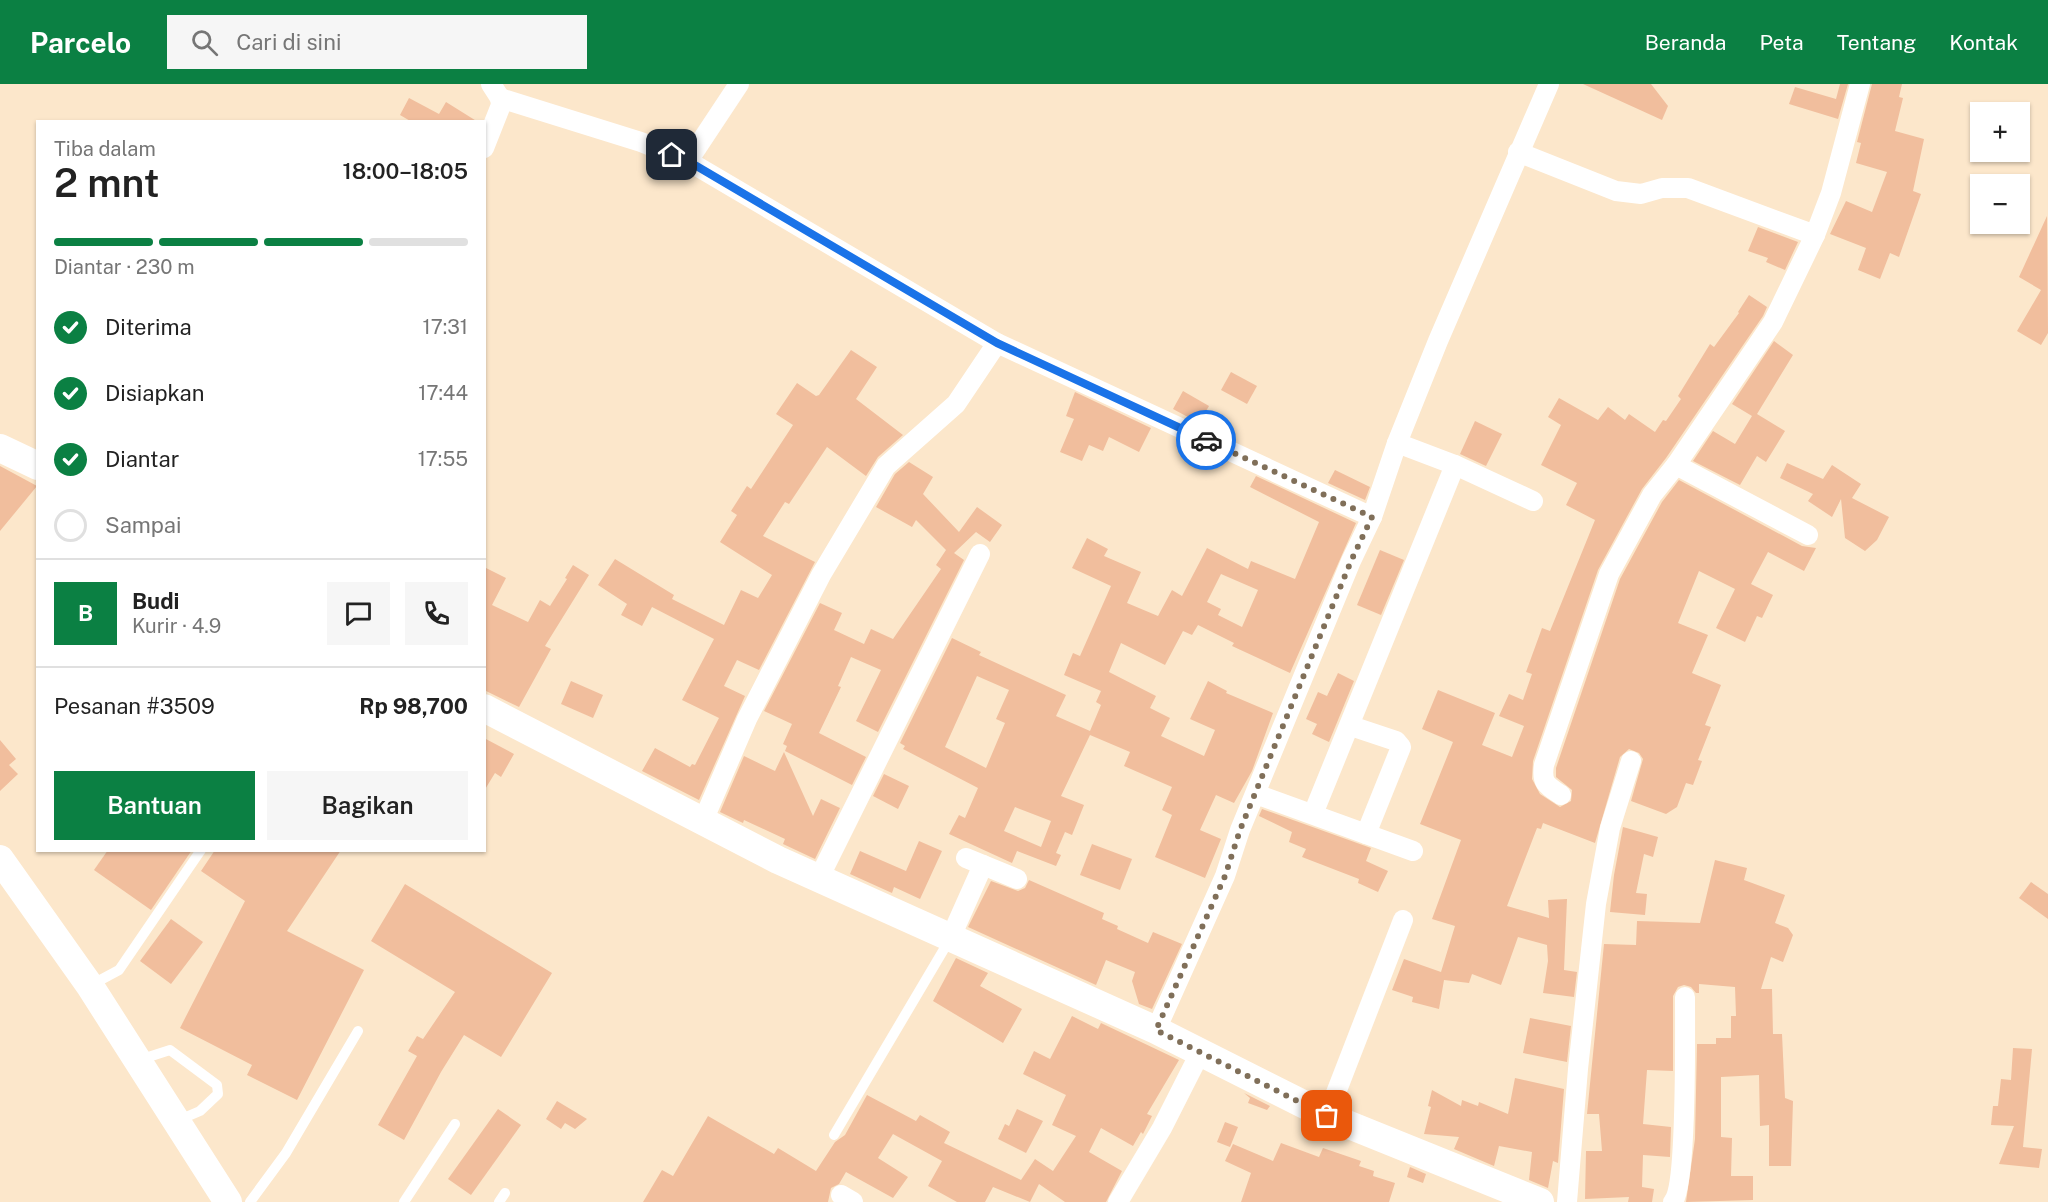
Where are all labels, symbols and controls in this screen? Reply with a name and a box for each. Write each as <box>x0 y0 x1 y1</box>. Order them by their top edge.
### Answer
search box <box>167 15 587 69</box>
text: Parcelo <box>30 26 131 59</box>
icon: search <box>188 26 221 59</box>
text: Cari di sini <box>236 29 341 55</box>
text: Beranda <box>1645 30 1726 55</box>
text: Peta <box>1759 30 1804 55</box>
text: Tentang <box>1837 30 1916 55</box>
text: Kontak <box>1949 30 2018 55</box>
map controls <box>1970 102 2030 234</box>
button: + <box>1970 102 2030 162</box>
pin <box>646 129 697 180</box>
text: Tiba dalam <box>54 137 156 161</box>
icon: home <box>655 138 688 171</box>
text: 18:00–18:05 <box>343 158 468 184</box>
text: 2 mnt <box>54 160 159 206</box>
button: − <box>1970 174 2030 234</box>
text: Diantar · 230 m <box>54 255 195 279</box>
icon: check <box>54 311 87 344</box>
text: Diterima <box>105 314 192 340</box>
text: 17:31 <box>423 315 468 339</box>
icon: check <box>54 377 87 410</box>
text: Disiapkan <box>105 380 204 406</box>
text: 17:44 <box>418 381 468 405</box>
courier <box>1176 410 1236 470</box>
icon: car <box>1190 424 1223 457</box>
icon: check <box>54 443 87 476</box>
text: Diantar <box>105 446 179 472</box>
text: 17:55 <box>418 447 468 471</box>
text: Sampai <box>105 512 181 538</box>
button: chat <box>327 582 390 645</box>
button: phone <box>405 582 468 645</box>
text: Budi <box>132 588 179 614</box>
text: B <box>78 600 93 626</box>
text: Kurir · 4.9 <box>132 614 221 638</box>
text: Pesanan #3509 <box>54 693 215 719</box>
text: Rp 98,700 <box>359 693 468 719</box>
button: Bantuan <box>54 771 255 840</box>
button: Bagikan <box>267 771 468 840</box>
pin <box>1301 1090 1352 1141</box>
icon: bag <box>1310 1099 1343 1132</box>

